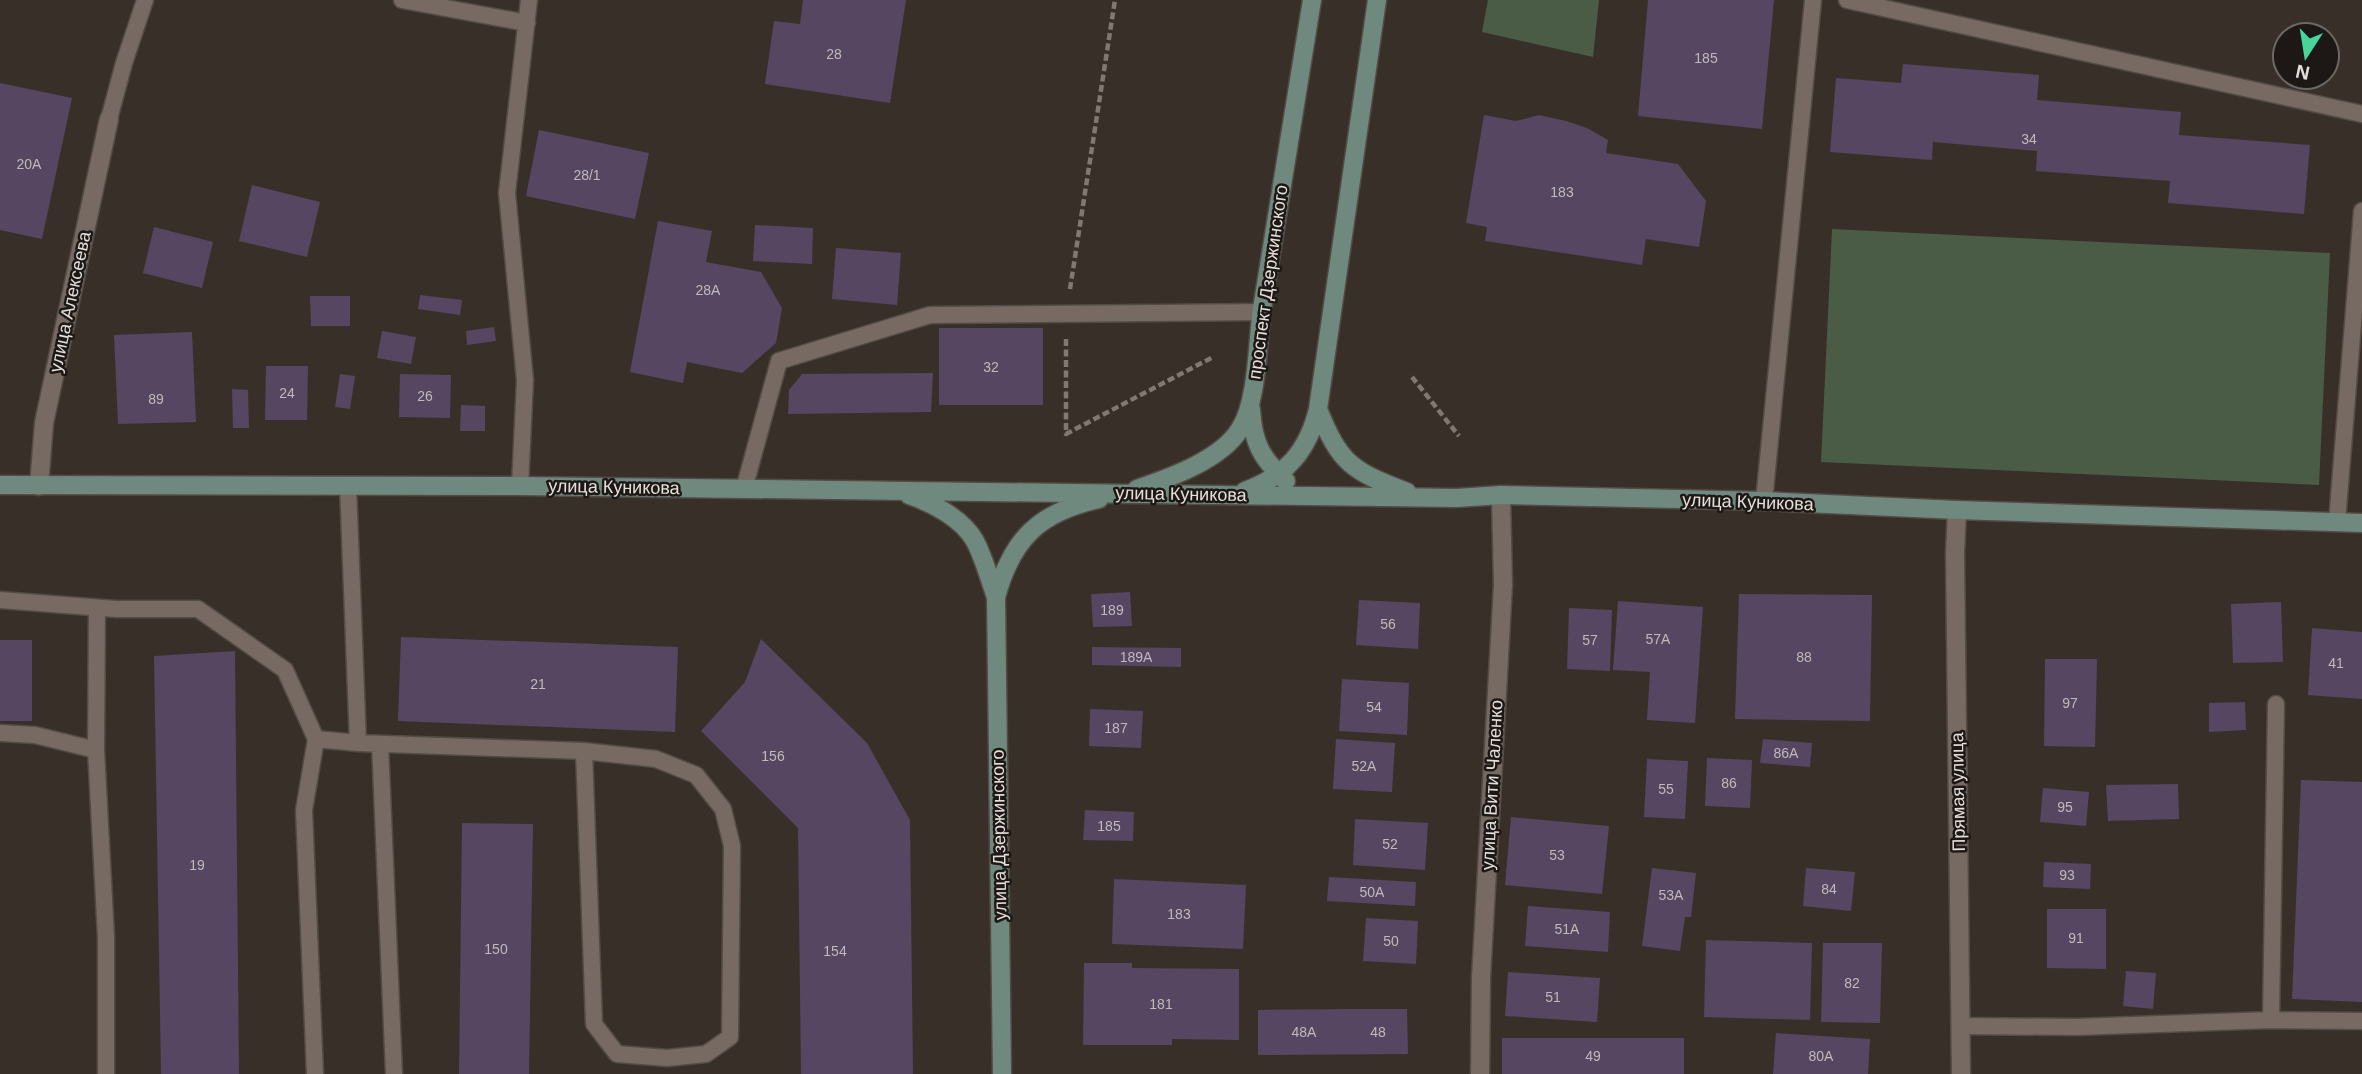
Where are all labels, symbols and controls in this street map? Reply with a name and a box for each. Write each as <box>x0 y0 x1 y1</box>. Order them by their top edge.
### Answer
north arrow <box>2271 21 2341 91</box>
house number: 28 <box>826 46 842 62</box>
house number: 185 <box>1694 50 1718 66</box>
text: N <box>2294 60 2311 84</box>
house number: 34 <box>2021 131 2037 147</box>
house number: 20А <box>17 156 42 172</box>
house number: 28/1 <box>573 167 601 183</box>
street label: проспект Дзержинского <box>1244 184 1292 380</box>
house number: 183 <box>1550 184 1574 200</box>
street label: улица Алексеева <box>45 229 95 374</box>
house number: 28А <box>696 282 721 298</box>
house number: 32 <box>983 359 999 375</box>
house number: 24 <box>279 385 295 401</box>
house number: 26 <box>417 388 433 404</box>
house number: 89 <box>148 391 164 407</box>
street label: улица Куникова <box>548 476 681 498</box>
street label: улица Куникова <box>1115 483 1248 505</box>
street label: улица Куникова <box>1682 490 1815 514</box>
house number: 189 <box>1100 602 1124 618</box>
house number: 56 <box>1380 616 1396 632</box>
house number: 57А <box>1646 631 1671 647</box>
house number: 57 <box>1582 632 1598 648</box>
house number: 189А <box>1120 649 1153 665</box>
house number: 88 <box>1796 649 1812 665</box>
house number: 41 <box>2328 655 2344 671</box>
house number: 21 <box>530 676 546 692</box>
house number: 97 <box>2062 695 2078 711</box>
house number: 54 <box>1366 699 1382 715</box>
street label: улица Вити Чаленко <box>1478 699 1506 871</box>
house number: 187 <box>1104 720 1128 736</box>
street label: Прямая улица <box>1947 731 1969 852</box>
house number: 86А <box>1774 745 1799 761</box>
house number: 156 <box>761 748 785 764</box>
street label: улица Дзержинского <box>988 750 1010 920</box>
house number: 52А <box>1352 758 1377 774</box>
house number: 86 <box>1721 775 1737 791</box>
house number: 55 <box>1658 781 1674 797</box>
house number: 95 <box>2057 799 2073 815</box>
house number: 185 <box>1097 818 1121 834</box>
house number: 52 <box>1382 836 1398 852</box>
house number: 53 <box>1549 847 1565 863</box>
house number: 19 <box>189 857 205 873</box>
house number: 93 <box>2059 867 2075 883</box>
house number: 84 <box>1821 881 1837 897</box>
house number: 50А <box>1360 884 1385 900</box>
house number: 53А <box>1659 887 1684 903</box>
house number: 183 <box>1167 906 1191 922</box>
house number: 51А <box>1555 921 1580 937</box>
house number: 91 <box>2068 930 2084 946</box>
house number: 50 <box>1383 933 1399 949</box>
house number: 150 <box>484 941 508 957</box>
house number: 154 <box>823 943 847 959</box>
house number: 82 <box>1844 975 1860 991</box>
house number: 51 <box>1545 989 1561 1005</box>
house number: 181 <box>1149 996 1173 1012</box>
house number: 48А <box>1292 1024 1317 1040</box>
house number: 48 <box>1370 1024 1386 1040</box>
house number: 49 <box>1585 1048 1601 1064</box>
house number: 80А <box>1809 1048 1834 1064</box>

